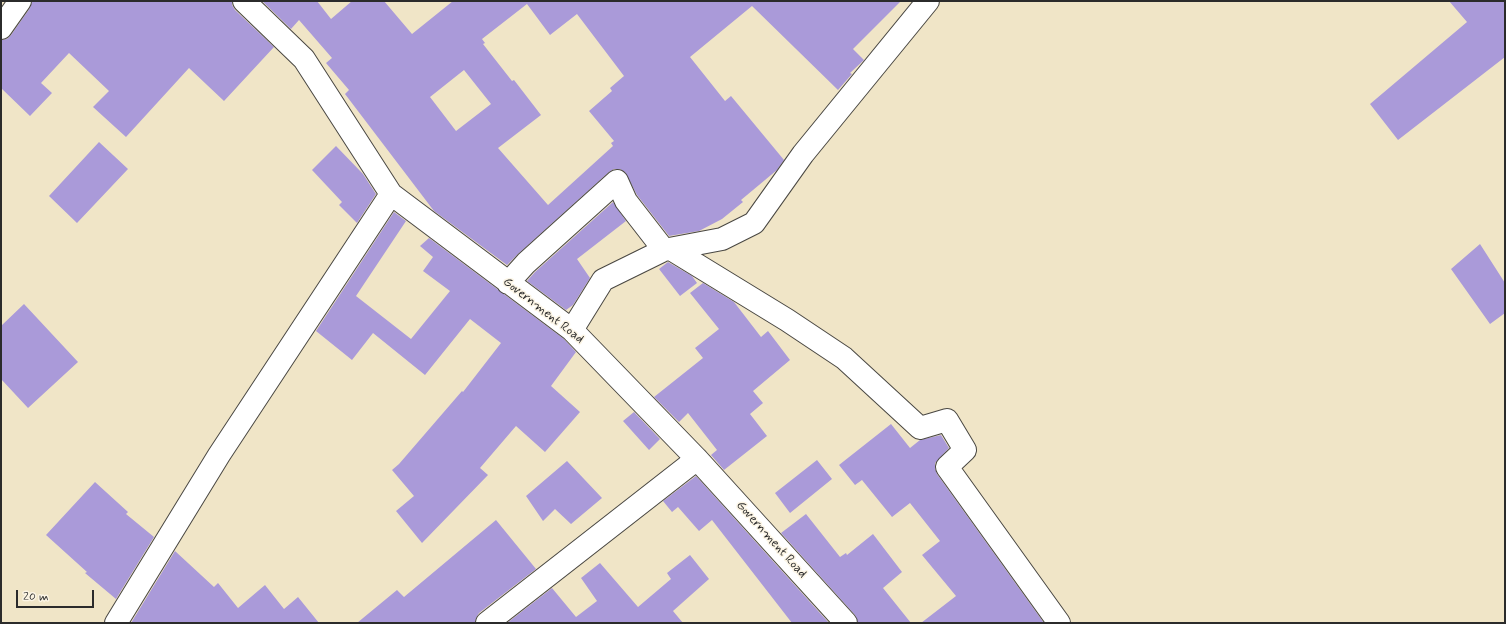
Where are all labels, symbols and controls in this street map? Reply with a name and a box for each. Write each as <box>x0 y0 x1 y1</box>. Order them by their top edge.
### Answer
street label: Government Road <box>499 275 587 347</box>
street label: Government Road <box>732 498 810 582</box>
scale bar <box>18 582 96 608</box>
text: 20 m <box>23 589 49 605</box>

